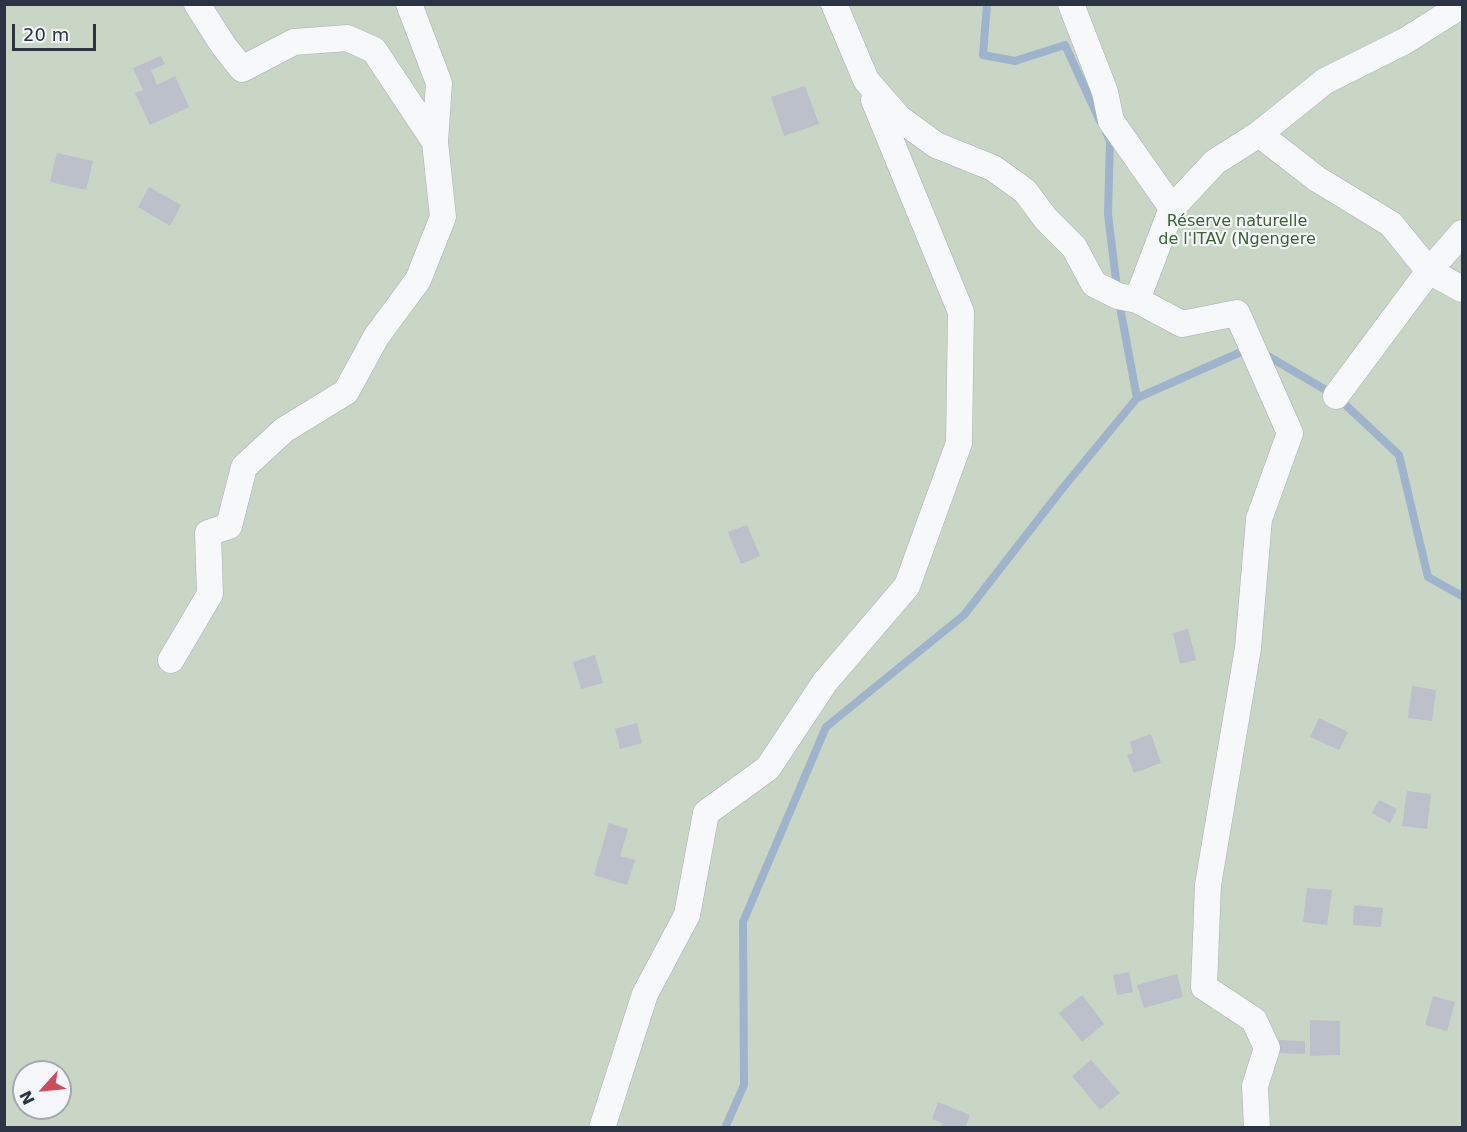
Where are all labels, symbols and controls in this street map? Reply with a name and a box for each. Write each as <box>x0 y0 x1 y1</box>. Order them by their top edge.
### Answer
scale bar <box>15 12 99 50</box>
text: 20 m <box>23 24 69 45</box>
park label: Réserve naturelle de l'ITAV (Ngengere <box>1158 212 1316 250</box>
north arrow <box>12 1060 72 1120</box>
text: N <box>16 1087 39 1108</box>

